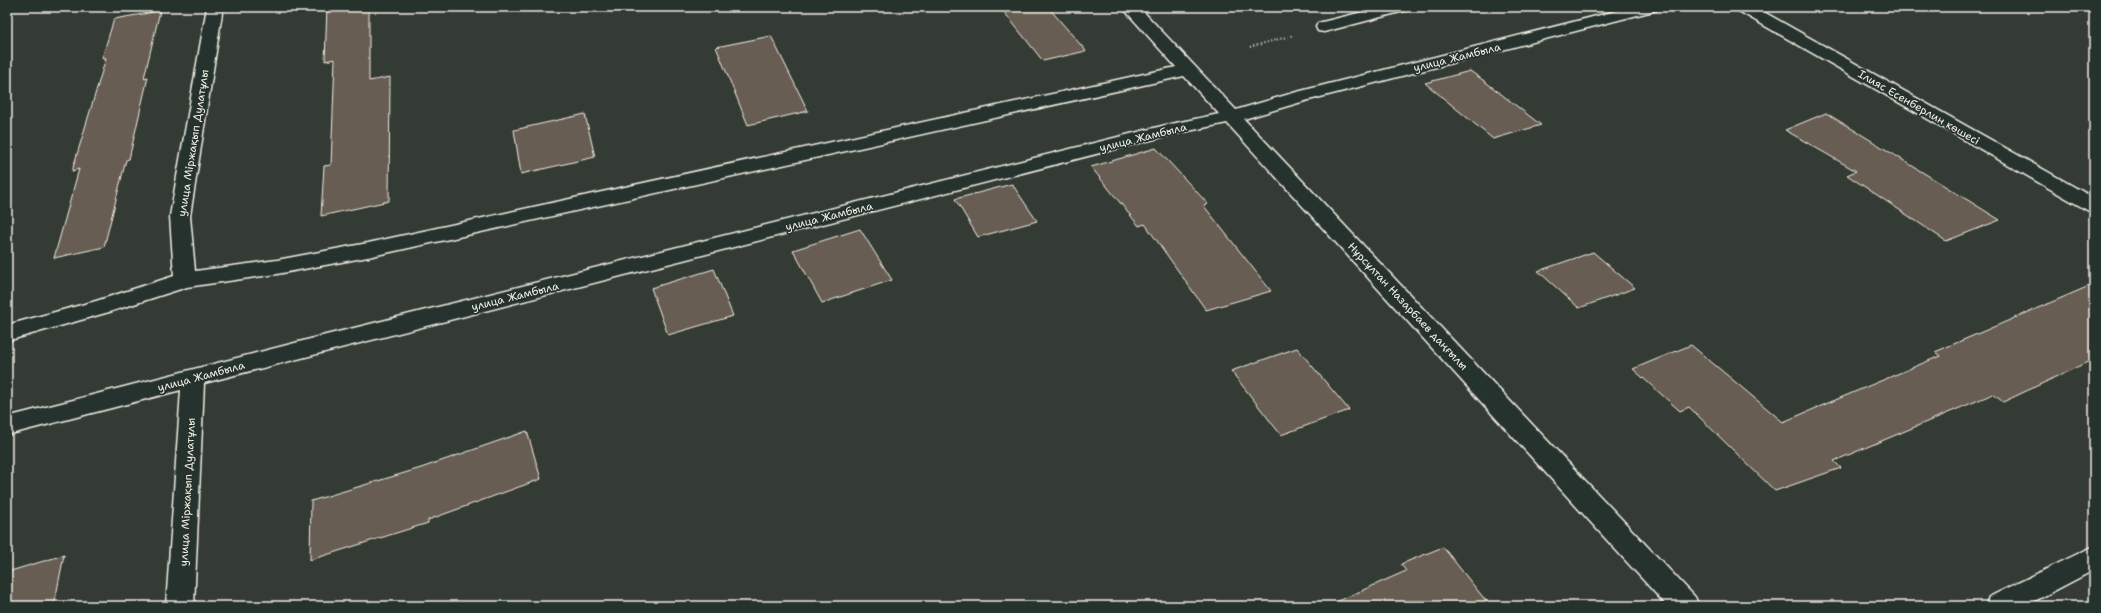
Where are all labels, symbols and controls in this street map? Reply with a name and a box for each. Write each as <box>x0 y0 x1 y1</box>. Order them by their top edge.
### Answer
street label: улица Жамбыла <box>1412 39 1502 76</box>
street label: Ілияс Есенберлин көшесі <box>1855 66 1982 148</box>
street label: улица Міржақып Дулатұлы <box>174 68 213 218</box>
street label: улица Жамбыла <box>1098 119 1188 156</box>
street label: улица Жамбыла <box>784 198 874 235</box>
street label: Нұрсұлтан Назарбаев даңғылы <box>1344 239 1471 374</box>
street label: улица Жамбыла <box>470 278 560 315</box>
street label: улица Жамбыла <box>156 358 246 395</box>
street label: улица Міржақып Дулатұлы <box>176 417 199 567</box>

